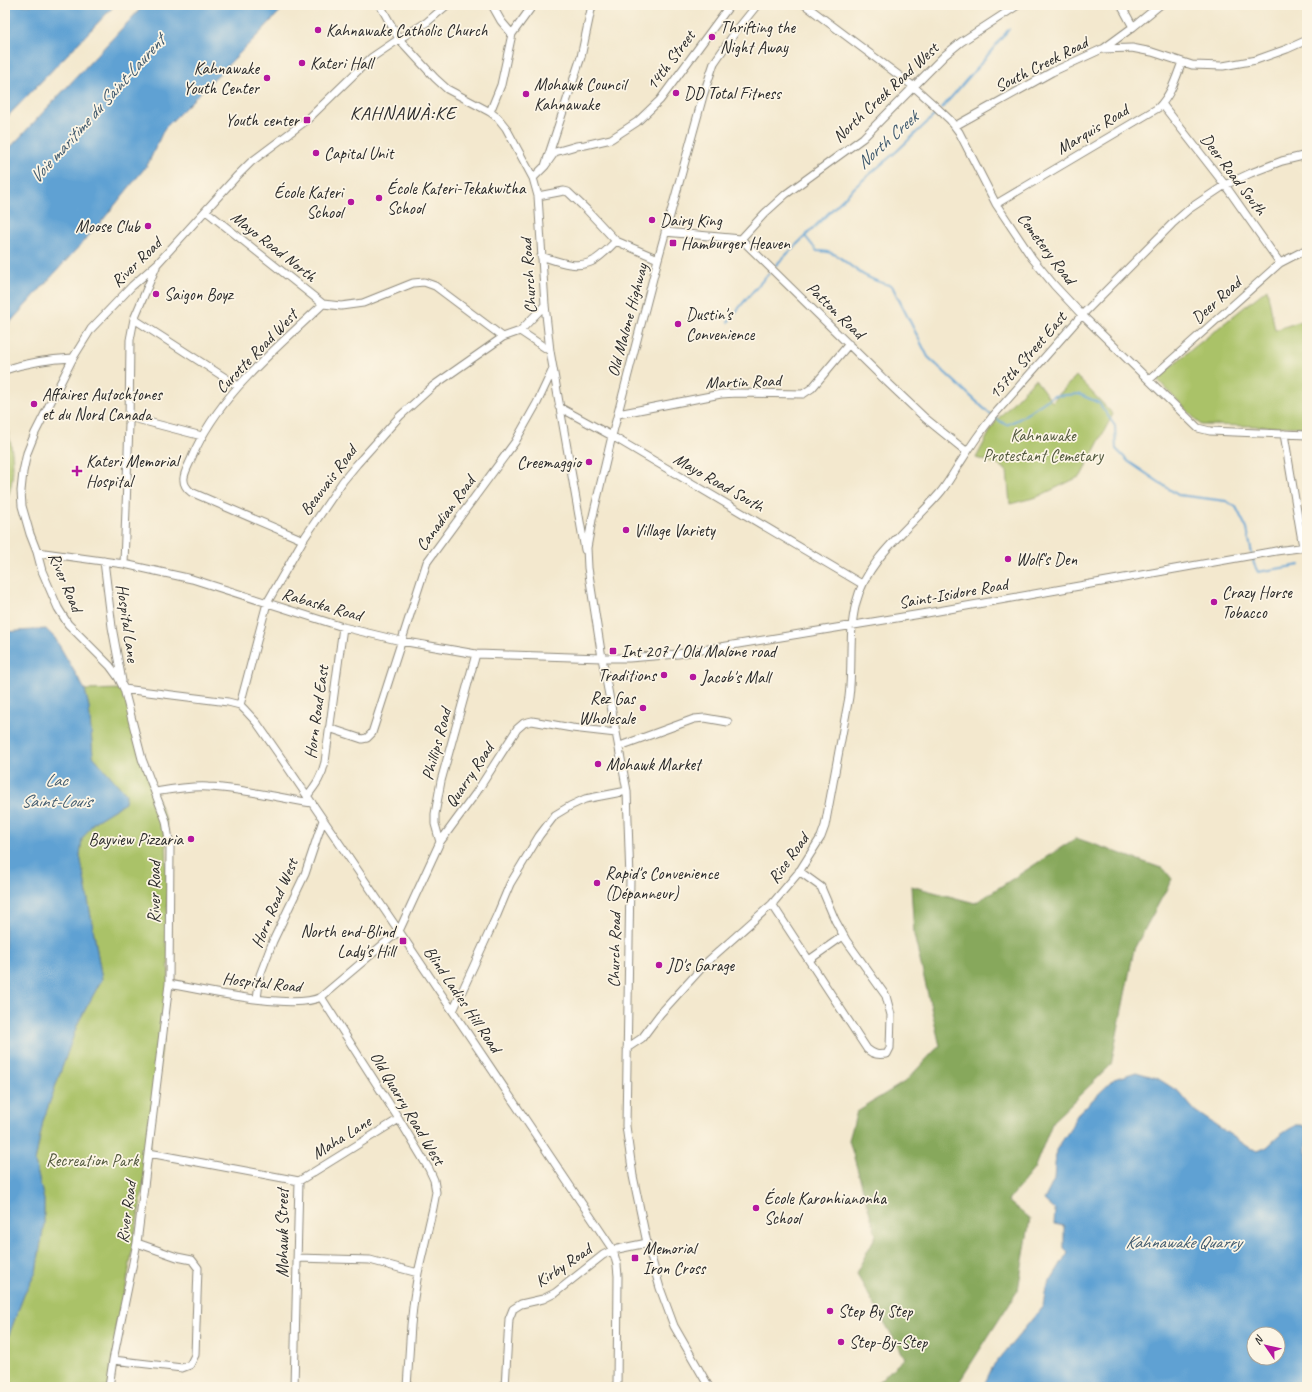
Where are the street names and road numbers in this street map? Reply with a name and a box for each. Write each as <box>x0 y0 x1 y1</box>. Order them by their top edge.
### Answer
street label: 14th Street <box>641 24 701 94</box>
street label: South Creek Road <box>991 31 1094 97</box>
street label: North Creek Road West <box>828 38 942 146</box>
street label: Marquis Road <box>1053 99 1134 159</box>
street label: Deer Road South <box>1196 129 1272 220</box>
street label: Mayo Road North <box>227 206 322 287</box>
street label: Cemetery Road <box>1013 208 1082 291</box>
street label: River Road <box>107 232 168 292</box>
street label: Church Road <box>515 234 542 314</box>
street label: Old Malone Highway <box>602 260 653 379</box>
street label: Deer Road <box>1187 270 1248 328</box>
street label: Patton Road <box>802 278 871 345</box>
street label: Curotte Road West <box>211 303 303 398</box>
street label: 157th Street East <box>984 306 1072 403</box>
street label: Martin Road <box>705 370 783 393</box>
street label: Beauvais Road <box>295 439 363 520</box>
street label: Mayo Road South <box>670 448 769 517</box>
street label: Canadian Road <box>411 470 481 555</box>
street label: River Road <box>44 549 88 617</box>
street label: Saint-Isidore Road <box>897 573 1011 613</box>
street label: Hospital Lane <box>112 583 144 665</box>
street label: Rabaska Road <box>279 583 366 627</box>
street label: Horn Road East <box>300 662 334 760</box>
street label: Phillips Road <box>417 704 457 782</box>
street label: Quarry Road <box>440 737 500 811</box>
street label: Rice Road <box>763 827 815 887</box>
street label: Horn Road West <box>246 853 304 951</box>
street label: River Road <box>144 858 165 923</box>
street label: Church Road <box>603 909 626 988</box>
street label: Blind Ladies Hill Road <box>419 942 508 1059</box>
street label: Hospital Road <box>222 968 306 997</box>
street label: Old Quarry Road West <box>365 1048 451 1171</box>
street label: Maha Lane <box>308 1110 376 1164</box>
street label: River Road <box>112 1177 142 1244</box>
street label: Mohawk Street <box>272 1186 293 1278</box>
street label: Kirby Road <box>531 1238 597 1292</box>

